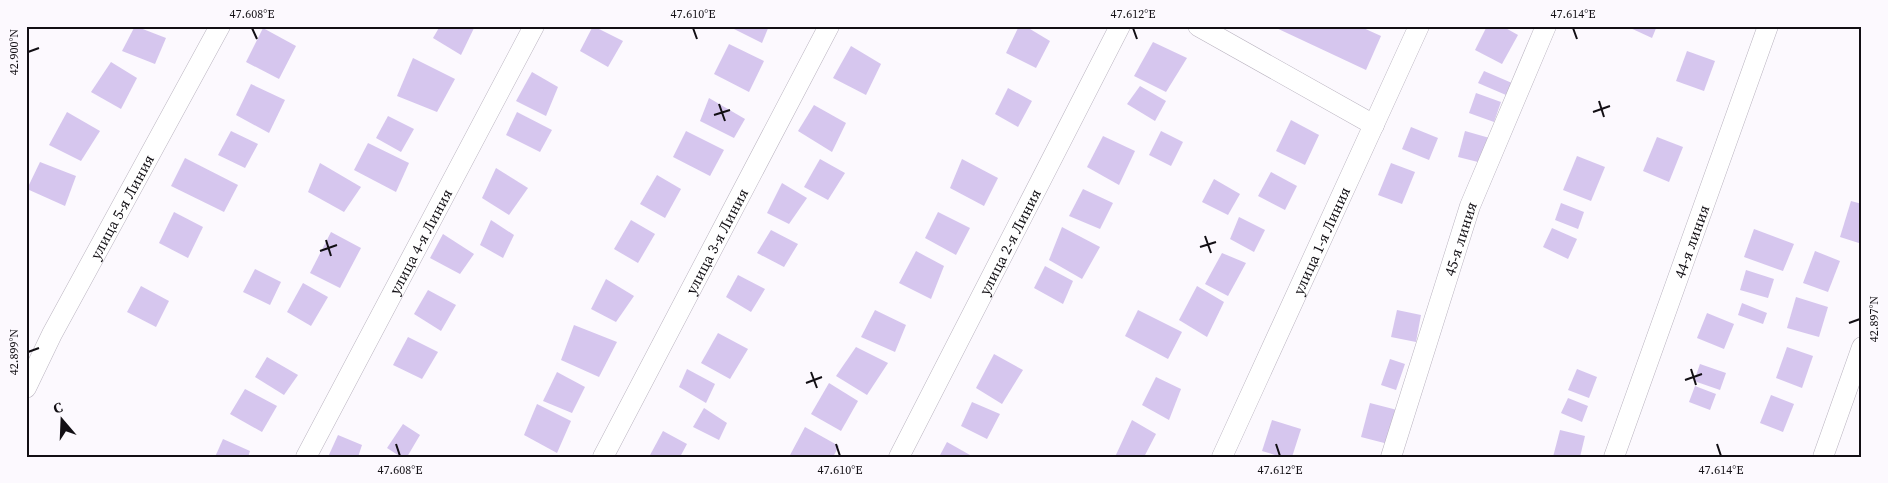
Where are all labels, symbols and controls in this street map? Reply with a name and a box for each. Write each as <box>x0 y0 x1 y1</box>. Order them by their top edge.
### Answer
text: 47.608°E <box>230 6 274 22</box>
text: 47.610°E <box>671 6 715 22</box>
text: 47.612°E <box>1111 6 1155 22</box>
text: 47.614°E <box>1551 6 1595 22</box>
text: 42.900°N <box>6 29 22 75</box>
street label: улица 5-я Линия <box>84 150 159 263</box>
street label: улица 1-я Линия <box>1287 183 1355 298</box>
street label: улица 3-я Линия <box>680 184 753 297</box>
street label: улица 4-я Линия <box>384 185 457 298</box>
street label: улица 2-я Линия <box>973 185 1045 298</box>
street label: 45-я линия <box>1438 198 1481 278</box>
street label: 44-я линия <box>1668 202 1714 281</box>
text: 42.897°N <box>1866 296 1882 342</box>
text: 42.899°N <box>6 329 22 375</box>
north arrow <box>38 396 88 446</box>
text: С <box>50 397 65 419</box>
text: 47.608°E <box>378 462 422 478</box>
text: 47.610°E <box>818 462 862 478</box>
text: 47.612°E <box>1258 462 1302 478</box>
text: 47.614°E <box>1699 462 1743 478</box>

